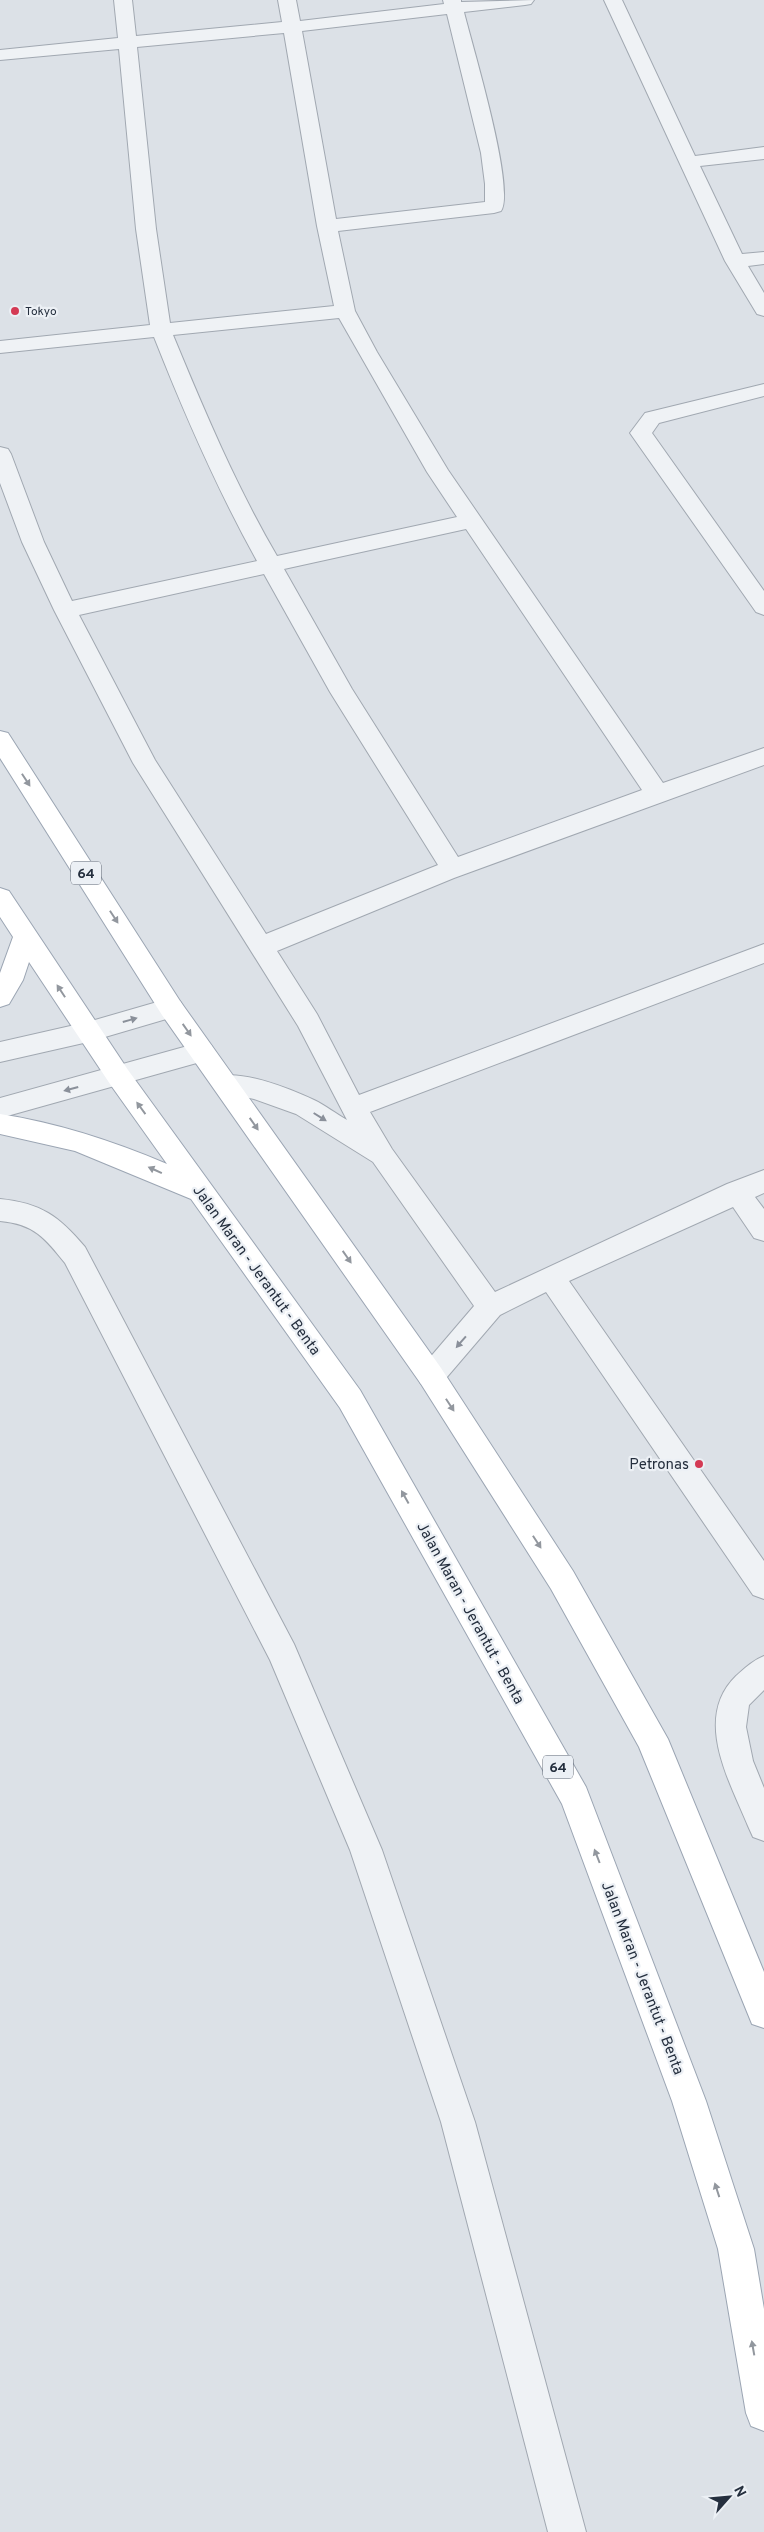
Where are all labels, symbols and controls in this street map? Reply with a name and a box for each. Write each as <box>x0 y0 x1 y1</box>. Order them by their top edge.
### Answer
place label: Tokyo <box>25 304 57 320</box>
marker: Tokyo <box>9 305 21 317</box>
one-way arrow <box>21 774 31 787</box>
road number: 64 <box>71 861 101 884</box>
one-way arrow <box>109 911 118 924</box>
one-way arrow <box>57 984 66 998</box>
one-way arrow <box>122 1015 137 1023</box>
one-way arrow <box>182 1023 192 1037</box>
one-way arrow <box>64 1085 79 1093</box>
one-way arrow <box>136 1101 146 1115</box>
one-way arrow <box>314 1112 327 1121</box>
one-way arrow <box>249 1117 259 1131</box>
one-way arrow <box>148 1166 162 1174</box>
street label: Jalan Maran - Jerantut - Benta <box>188 1182 324 1360</box>
one-way arrow <box>342 1250 352 1264</box>
one-way arrow <box>455 1335 466 1348</box>
one-way arrow <box>445 1398 454 1412</box>
place label: Petronas <box>629 1456 689 1475</box>
marker: Petronas <box>693 1458 705 1470</box>
one-way arrow <box>401 1490 410 1503</box>
street label: Jalan Maran - Jerantut - Benta <box>412 1519 528 1708</box>
one-way arrow <box>533 1535 542 1549</box>
road number: 64 <box>543 1755 573 1778</box>
one-way arrow <box>593 1848 601 1863</box>
street label: Jalan Maran - Jerantut - Benta <box>596 1879 687 2078</box>
one-way arrow <box>713 2182 721 2197</box>
one-way arrow <box>749 2339 757 2355</box>
north arrow <box>704 2472 754 2522</box>
text: N <box>729 2483 749 2500</box>

